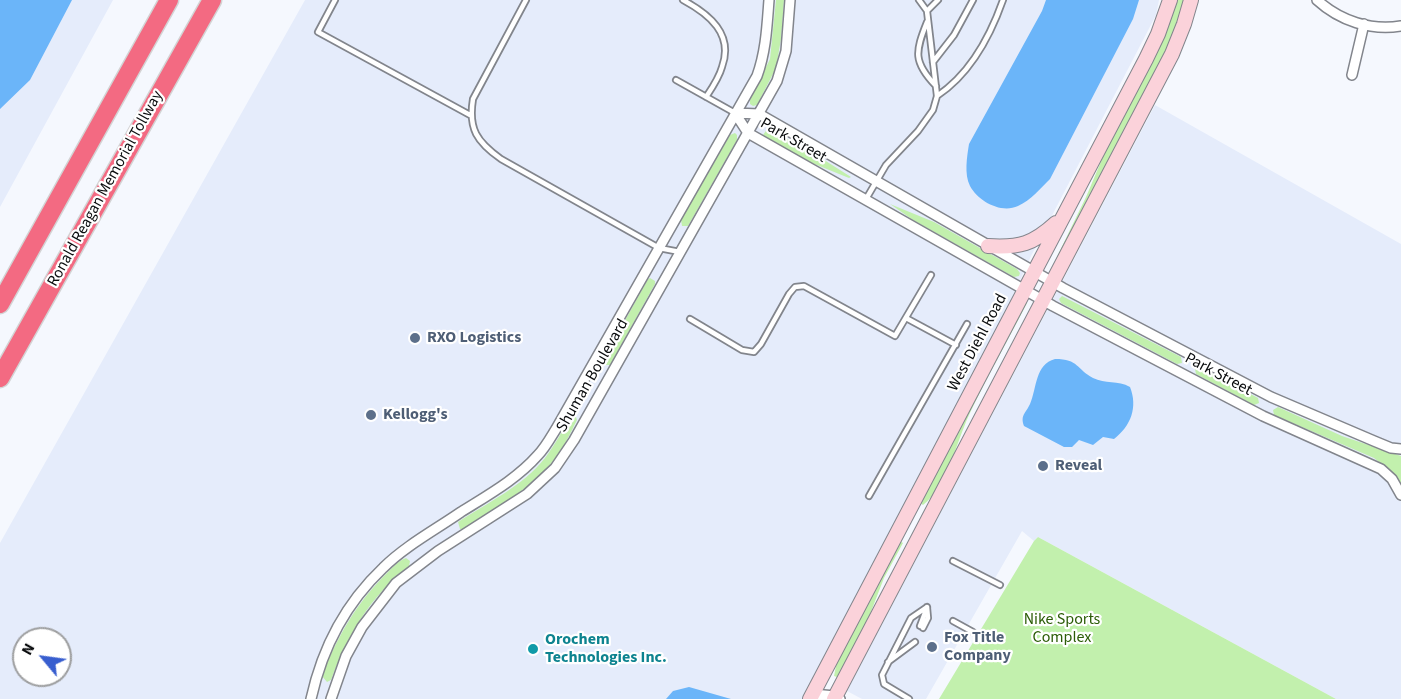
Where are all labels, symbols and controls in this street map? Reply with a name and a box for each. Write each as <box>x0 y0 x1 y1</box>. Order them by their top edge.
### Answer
street label: Ronald Reagan Memorial Tollway <box>44 88 168 290</box>
street label: Park Street <box>757 114 829 168</box>
street label: West Diehl Road <box>944 291 1012 395</box>
street label: Shuman Boulevard <box>553 316 633 436</box>
place label: RXO Logistics <box>427 328 521 348</box>
marker: RXO Logistics <box>408 331 422 345</box>
street label: Park Street <box>1181 349 1255 401</box>
place label: Kellogg's <box>383 405 448 425</box>
marker: Kellogg's <box>364 408 378 422</box>
place label: Reveal <box>1055 456 1102 476</box>
marker: Reveal <box>1036 459 1050 473</box>
park label: Nike Sports Complex <box>1024 610 1100 648</box>
north arrow <box>12 627 72 687</box>
place label: Fox Title Company <box>944 628 1011 666</box>
place label: Orochem Technologies Inc. <box>545 630 667 668</box>
text: N <box>16 639 40 659</box>
marker: Fox Title Company <box>925 640 939 654</box>
marker: Orochem Technologies Inc. <box>526 642 540 656</box>

